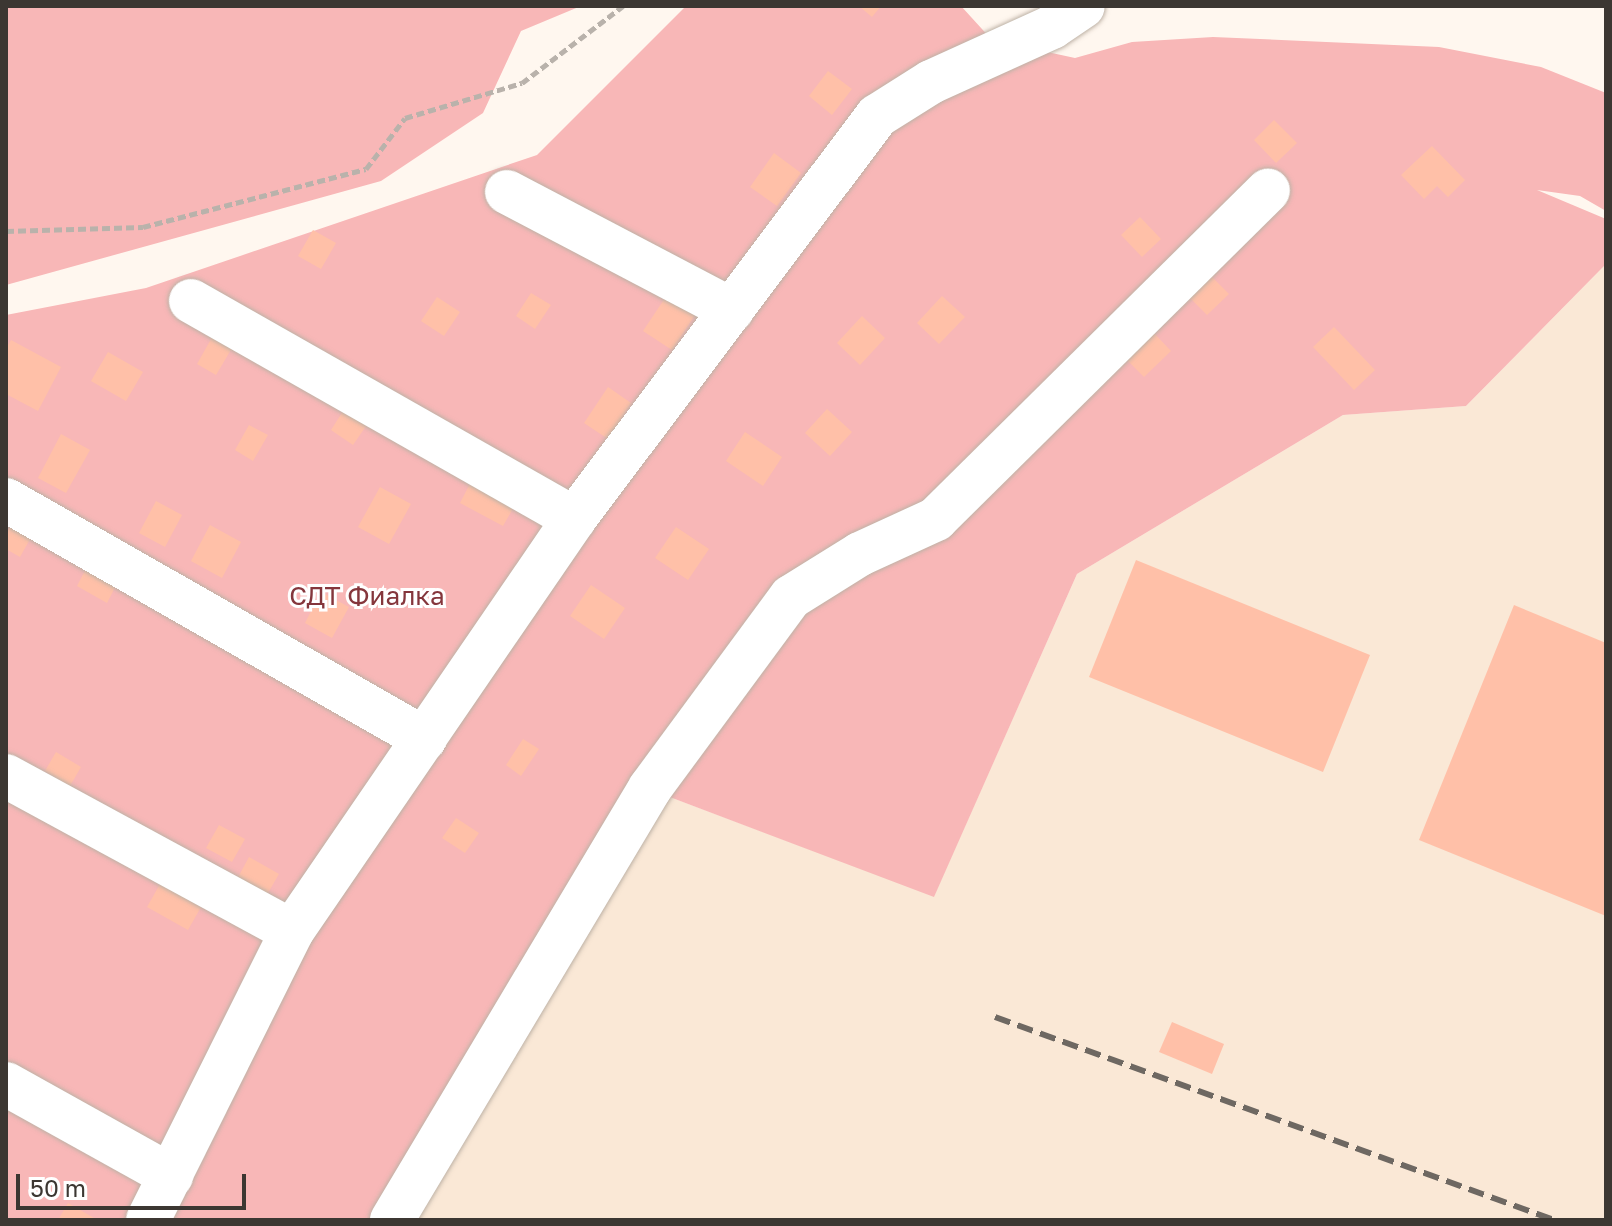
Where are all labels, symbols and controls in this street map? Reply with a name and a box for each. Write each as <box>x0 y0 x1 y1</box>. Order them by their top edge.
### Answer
park label: СДТ Фиалка <box>289 580 445 612</box>
scale bar <box>20 1158 250 1208</box>
text: 50 m <box>30 1173 86 1202</box>

